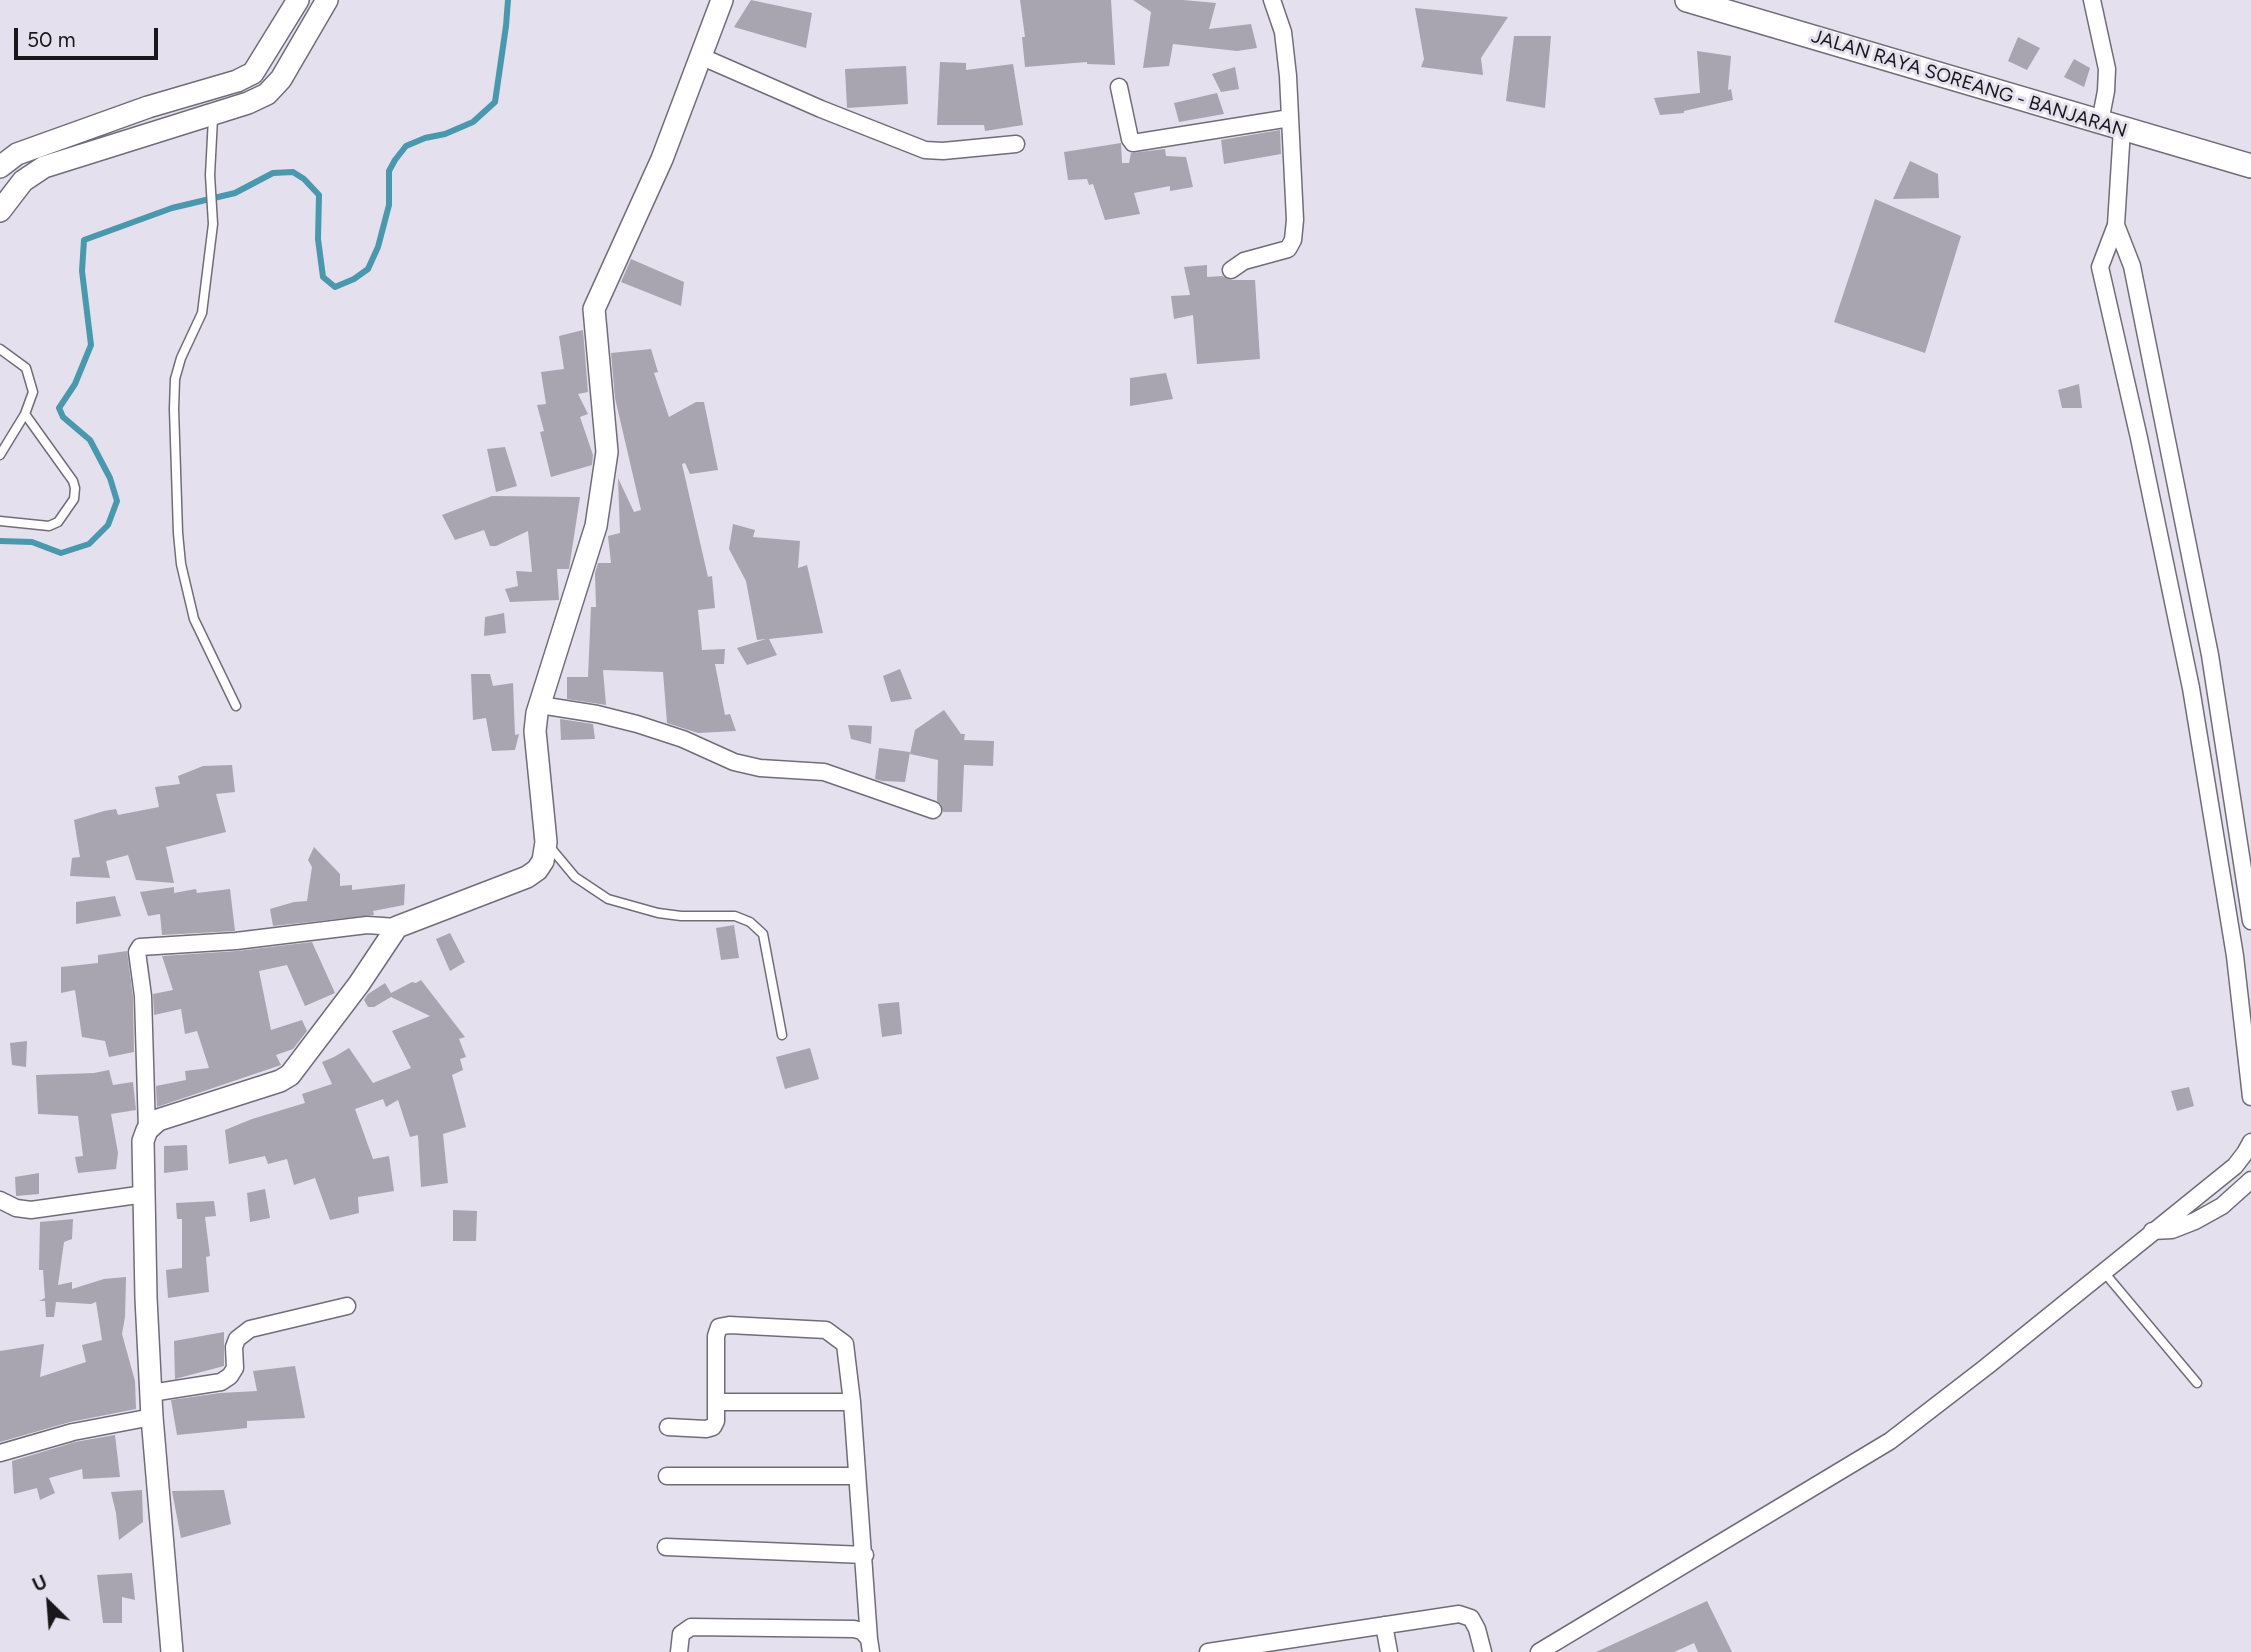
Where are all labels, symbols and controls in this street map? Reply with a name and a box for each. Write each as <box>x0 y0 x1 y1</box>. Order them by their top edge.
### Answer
scale bar <box>18 14 161 58</box>
street label: JALAN RAYA SOREANG - BANJARAN <box>1809 25 2129 143</box>
text: 50 m <box>27 27 76 52</box>
north arrow <box>14 1568 84 1638</box>
text: U <box>29 1570 51 1597</box>

